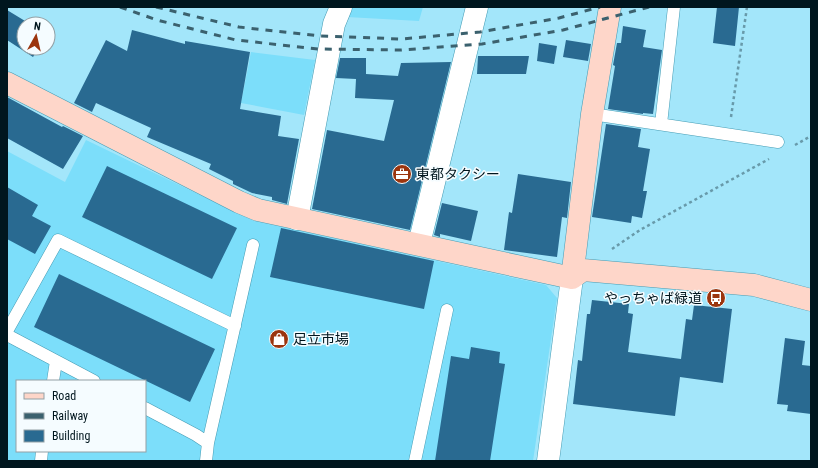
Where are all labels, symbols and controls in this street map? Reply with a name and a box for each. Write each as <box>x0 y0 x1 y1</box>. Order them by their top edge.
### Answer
north arrow <box>16 16 56 56</box>
text: N <box>33 20 42 34</box>
office icon: 東都タクシー <box>391 163 413 185</box>
place label: 東都タクシー <box>416 166 500 182</box>
bus stop icon: やっちゃば緑道 <box>705 287 727 309</box>
place label: やっちゃば緑道 <box>604 290 702 306</box>
shop icon: 足立市場 <box>268 328 290 350</box>
place label: 足立市場 <box>293 331 349 347</box>
legend <box>16 380 146 452</box>
text: Road <box>52 389 76 403</box>
text: Railway <box>52 409 88 423</box>
text: Building <box>52 429 90 443</box>

